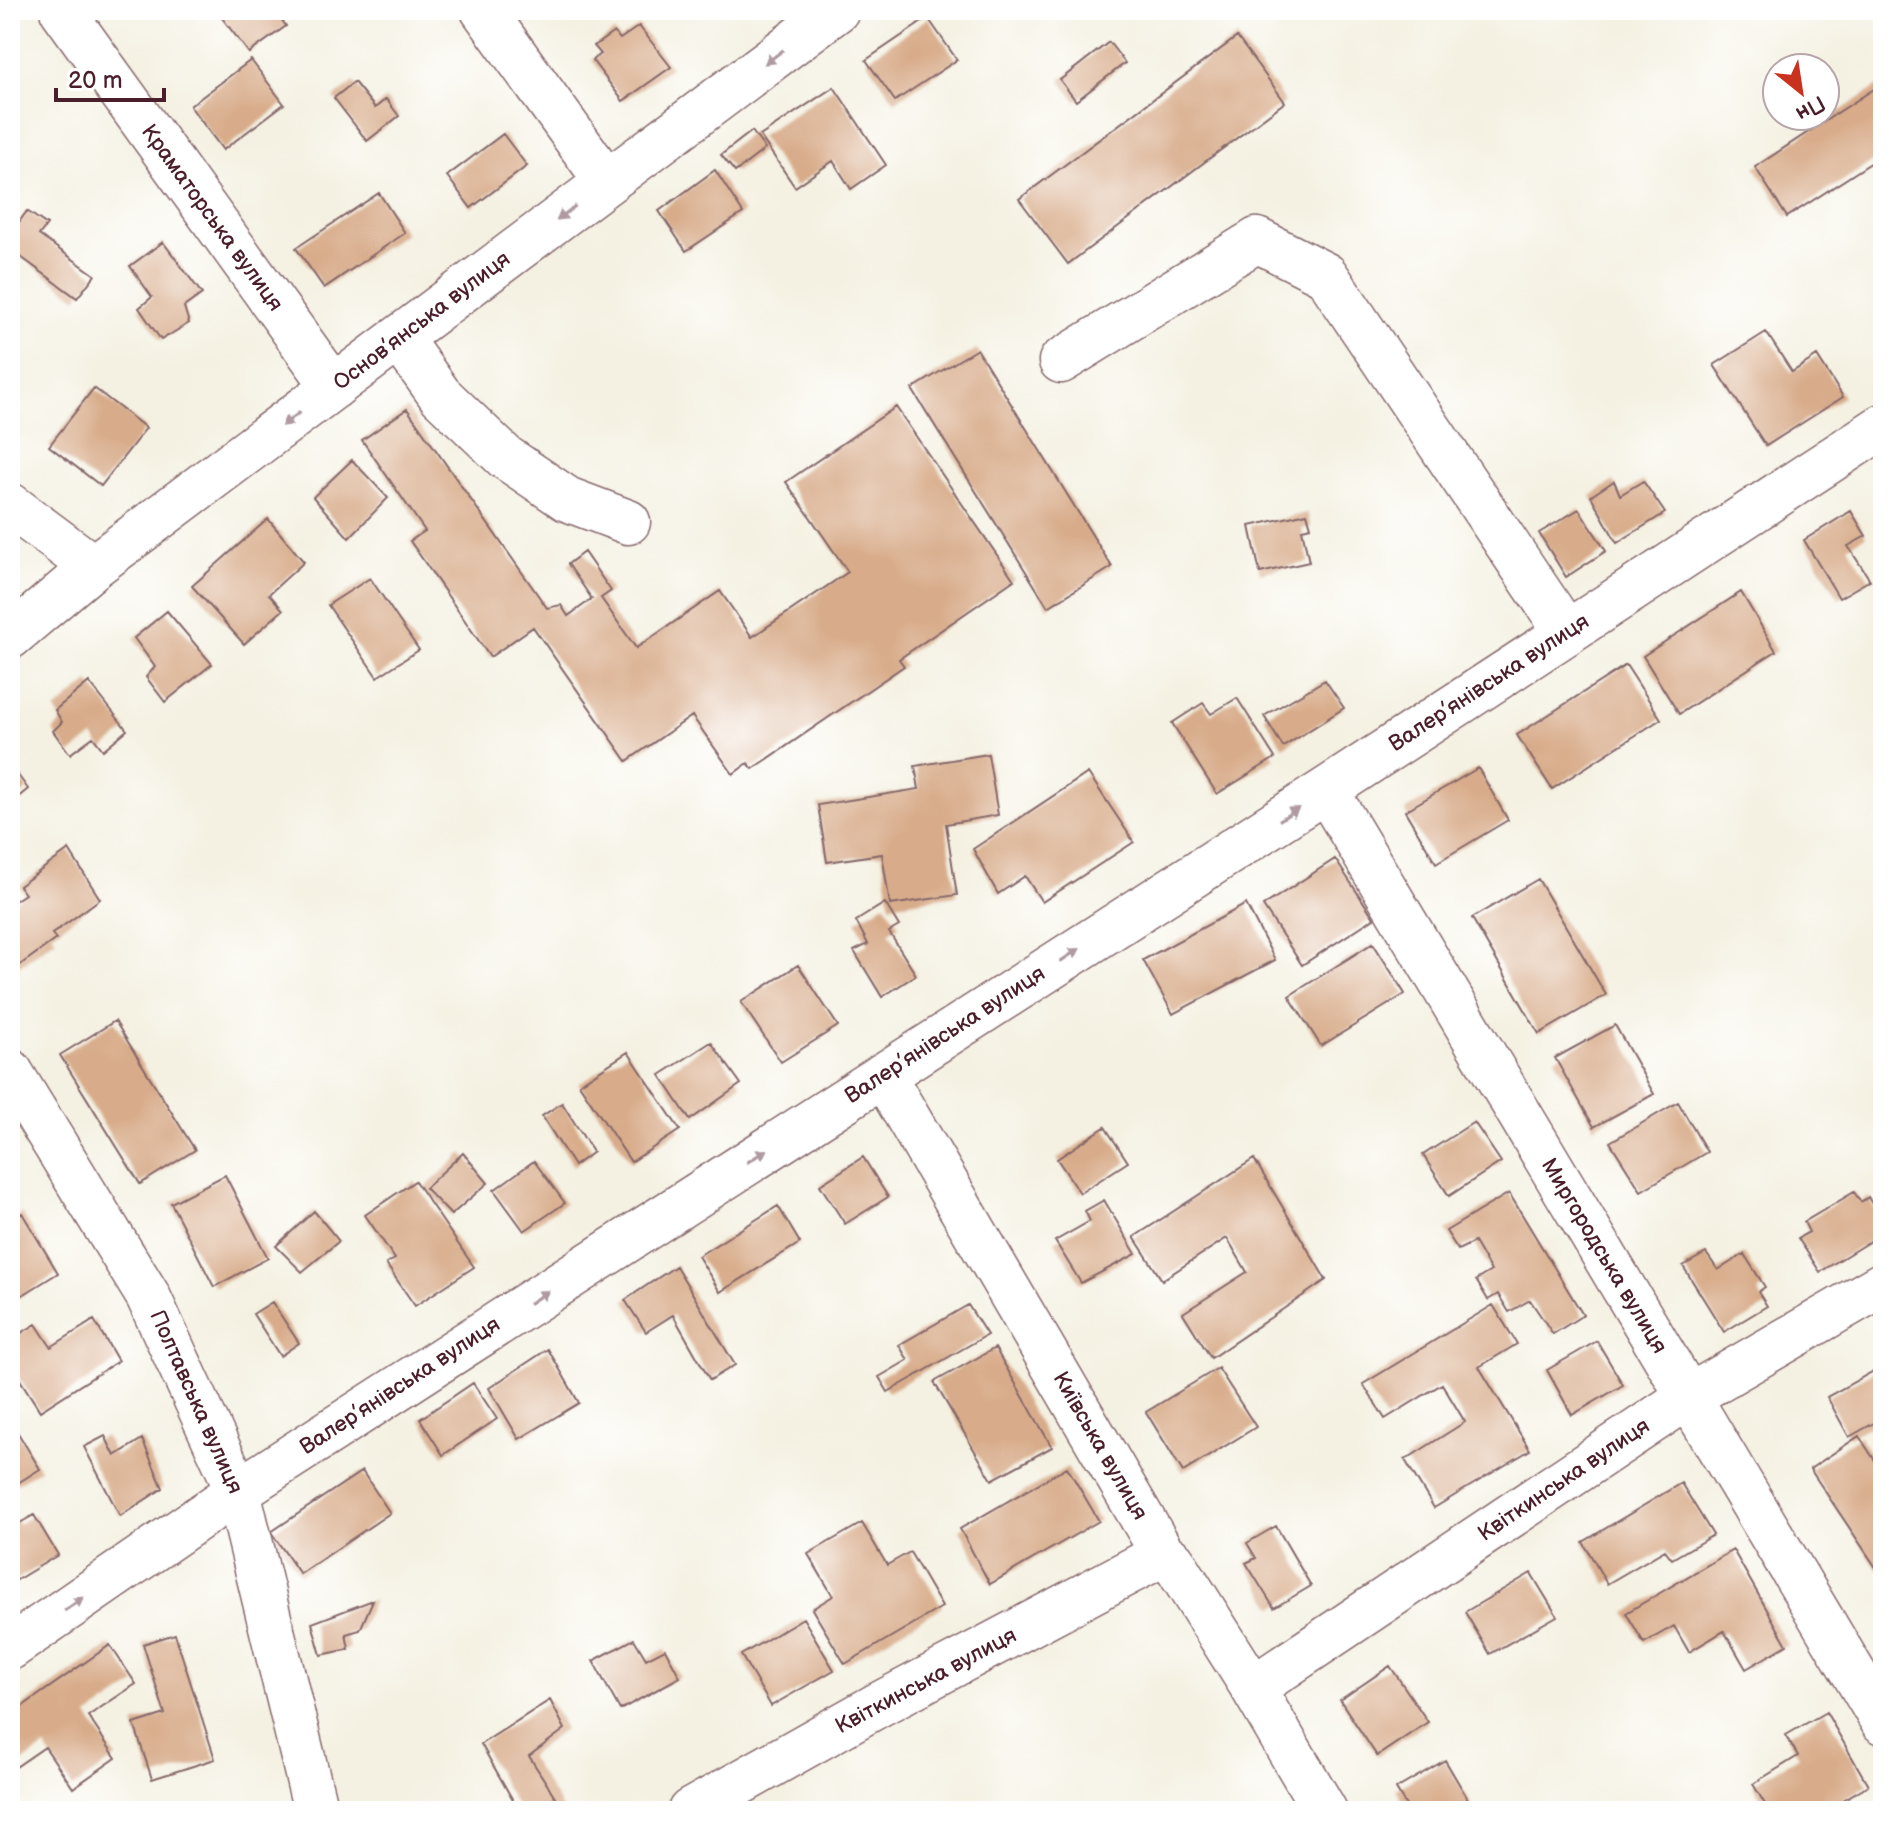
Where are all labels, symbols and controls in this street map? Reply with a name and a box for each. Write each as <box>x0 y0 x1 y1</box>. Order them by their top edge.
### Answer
one-way arrow <box>764 48 785 64</box>
scale bar <box>56 52 164 102</box>
north arrow <box>1761 52 1841 132</box>
text: 20 m <box>68 66 123 95</box>
text: Пн <box>1791 89 1830 127</box>
street label: Краматорська вулиця <box>135 119 289 317</box>
one-way arrow <box>556 204 576 220</box>
street label: Основ’янська вулиця <box>328 246 516 396</box>
one-way arrow <box>280 411 302 427</box>
street label: Валер’янівська вулиця <box>1384 608 1594 758</box>
one-way arrow <box>1278 807 1300 821</box>
one-way arrow <box>1059 948 1081 962</box>
street label: Валер’янівська вулиця <box>840 960 1050 1110</box>
one-way arrow <box>747 1148 768 1163</box>
street label: Миргородська вулиця <box>1535 1154 1673 1358</box>
one-way arrow <box>528 1290 550 1304</box>
street label: Полтавська вулиця <box>143 1306 249 1498</box>
street label: Валер’янівська вулиця <box>295 1311 505 1461</box>
street label: Київська вулиця <box>1047 1367 1153 1525</box>
street label: Квіткинська вулиця <box>1473 1413 1655 1547</box>
one-way arrow <box>64 1597 85 1612</box>
street label: Квіткинська вулиця <box>831 1622 1021 1740</box>

